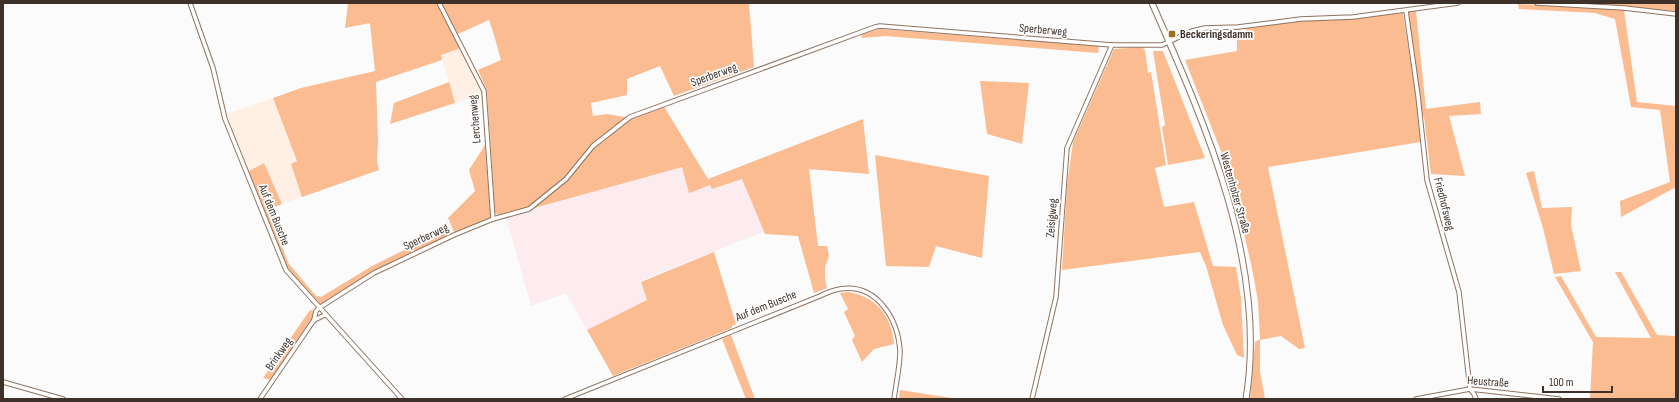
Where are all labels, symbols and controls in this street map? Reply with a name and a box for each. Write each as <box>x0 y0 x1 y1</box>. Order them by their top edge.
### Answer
street label: Sperberweg <box>1018 20 1068 40</box>
place label: Beckeringsdamm <box>1180 27 1253 42</box>
marker: Beckeringsdamm <box>1167 29 1177 39</box>
street label: Sperberweg <box>689 60 739 90</box>
street label: Lerchenweg <box>465 94 485 144</box>
street label: Westenholzer Straße <box>1216 151 1254 235</box>
street label: Friedhofsweg <box>1430 176 1458 232</box>
street label: Auf dem Busche <box>255 181 293 248</box>
street label: Zeisigweg <box>1043 198 1061 238</box>
street label: Sperberweg <box>401 220 451 254</box>
street label: Auf dem Busche <box>732 287 799 325</box>
street label: Brinkweg <box>262 334 296 373</box>
scale bar <box>1543 368 1612 394</box>
street label: Heustraße <box>1467 373 1509 391</box>
text: 100 m <box>1549 375 1574 390</box>

